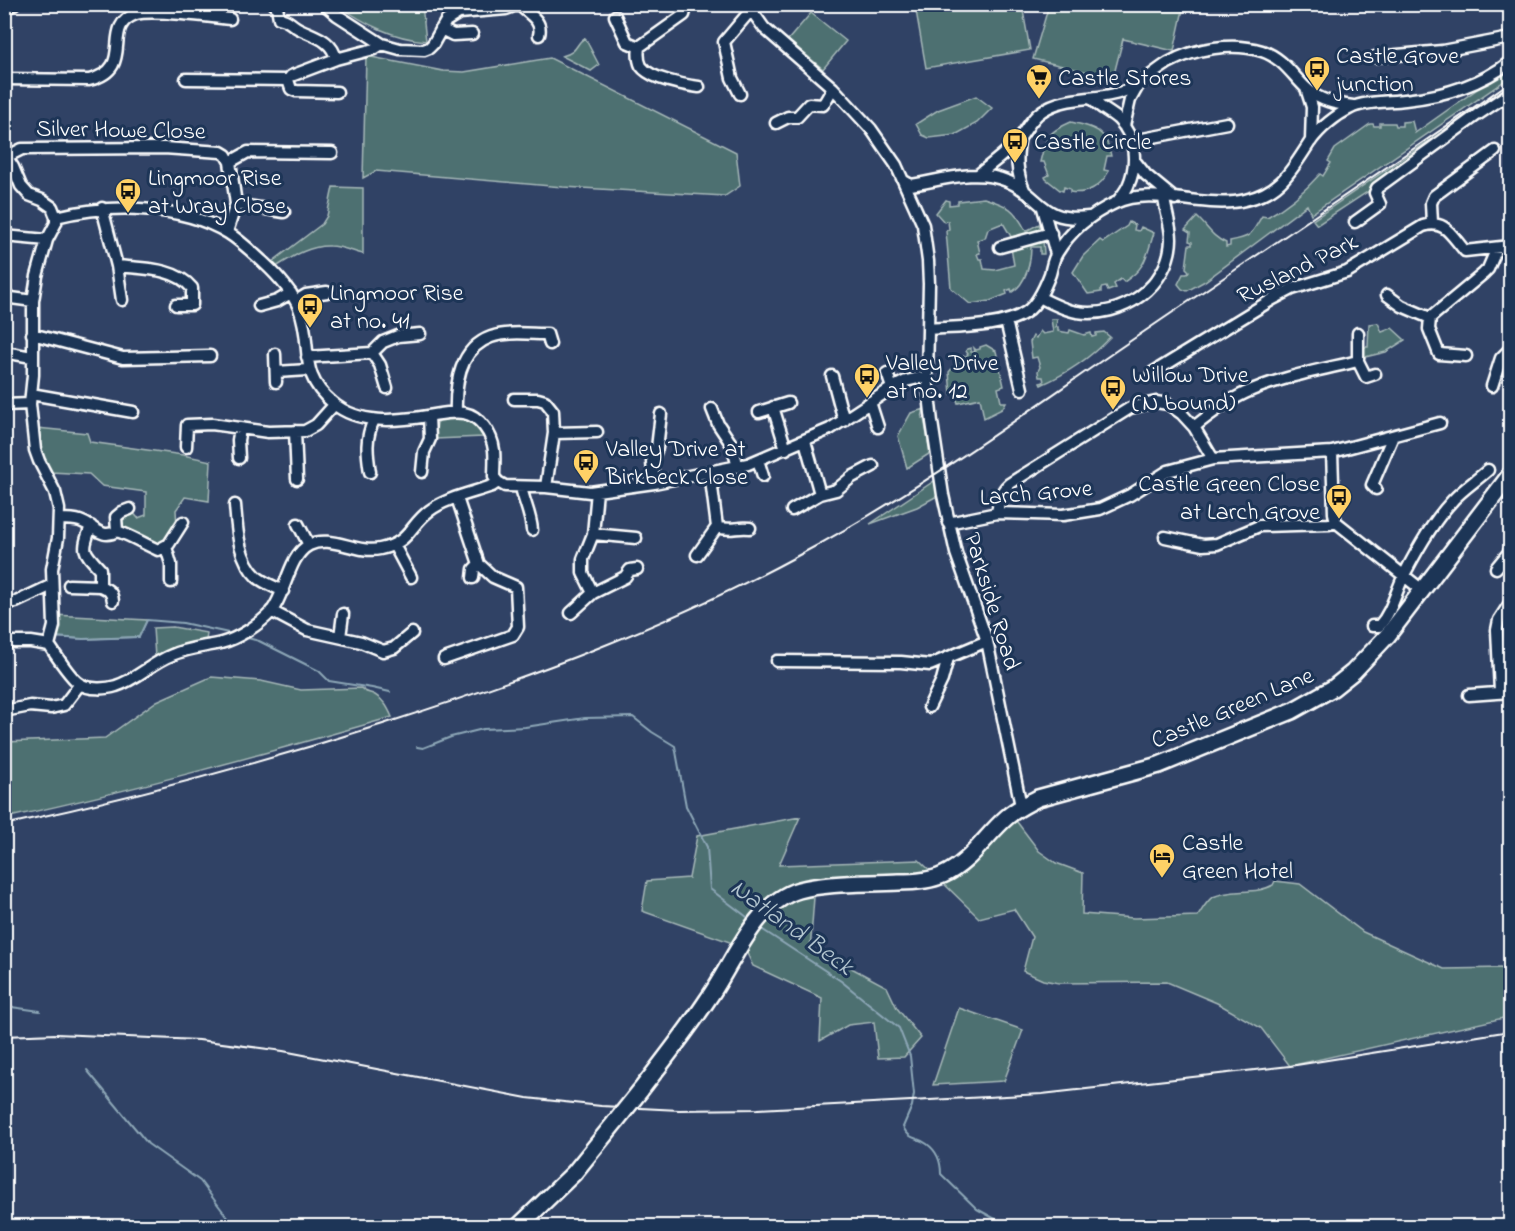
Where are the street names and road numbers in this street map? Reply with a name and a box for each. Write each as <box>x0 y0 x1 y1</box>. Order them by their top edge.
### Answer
street label: Silver Howe Close <box>36 113 206 150</box>
street label: Rusland Park <box>1232 226 1365 315</box>
street label: Larch Grove <box>978 472 1094 517</box>
street label: Parkside Road <box>953 529 1028 675</box>
street label: Castle Green Lane <box>1146 659 1320 759</box>

